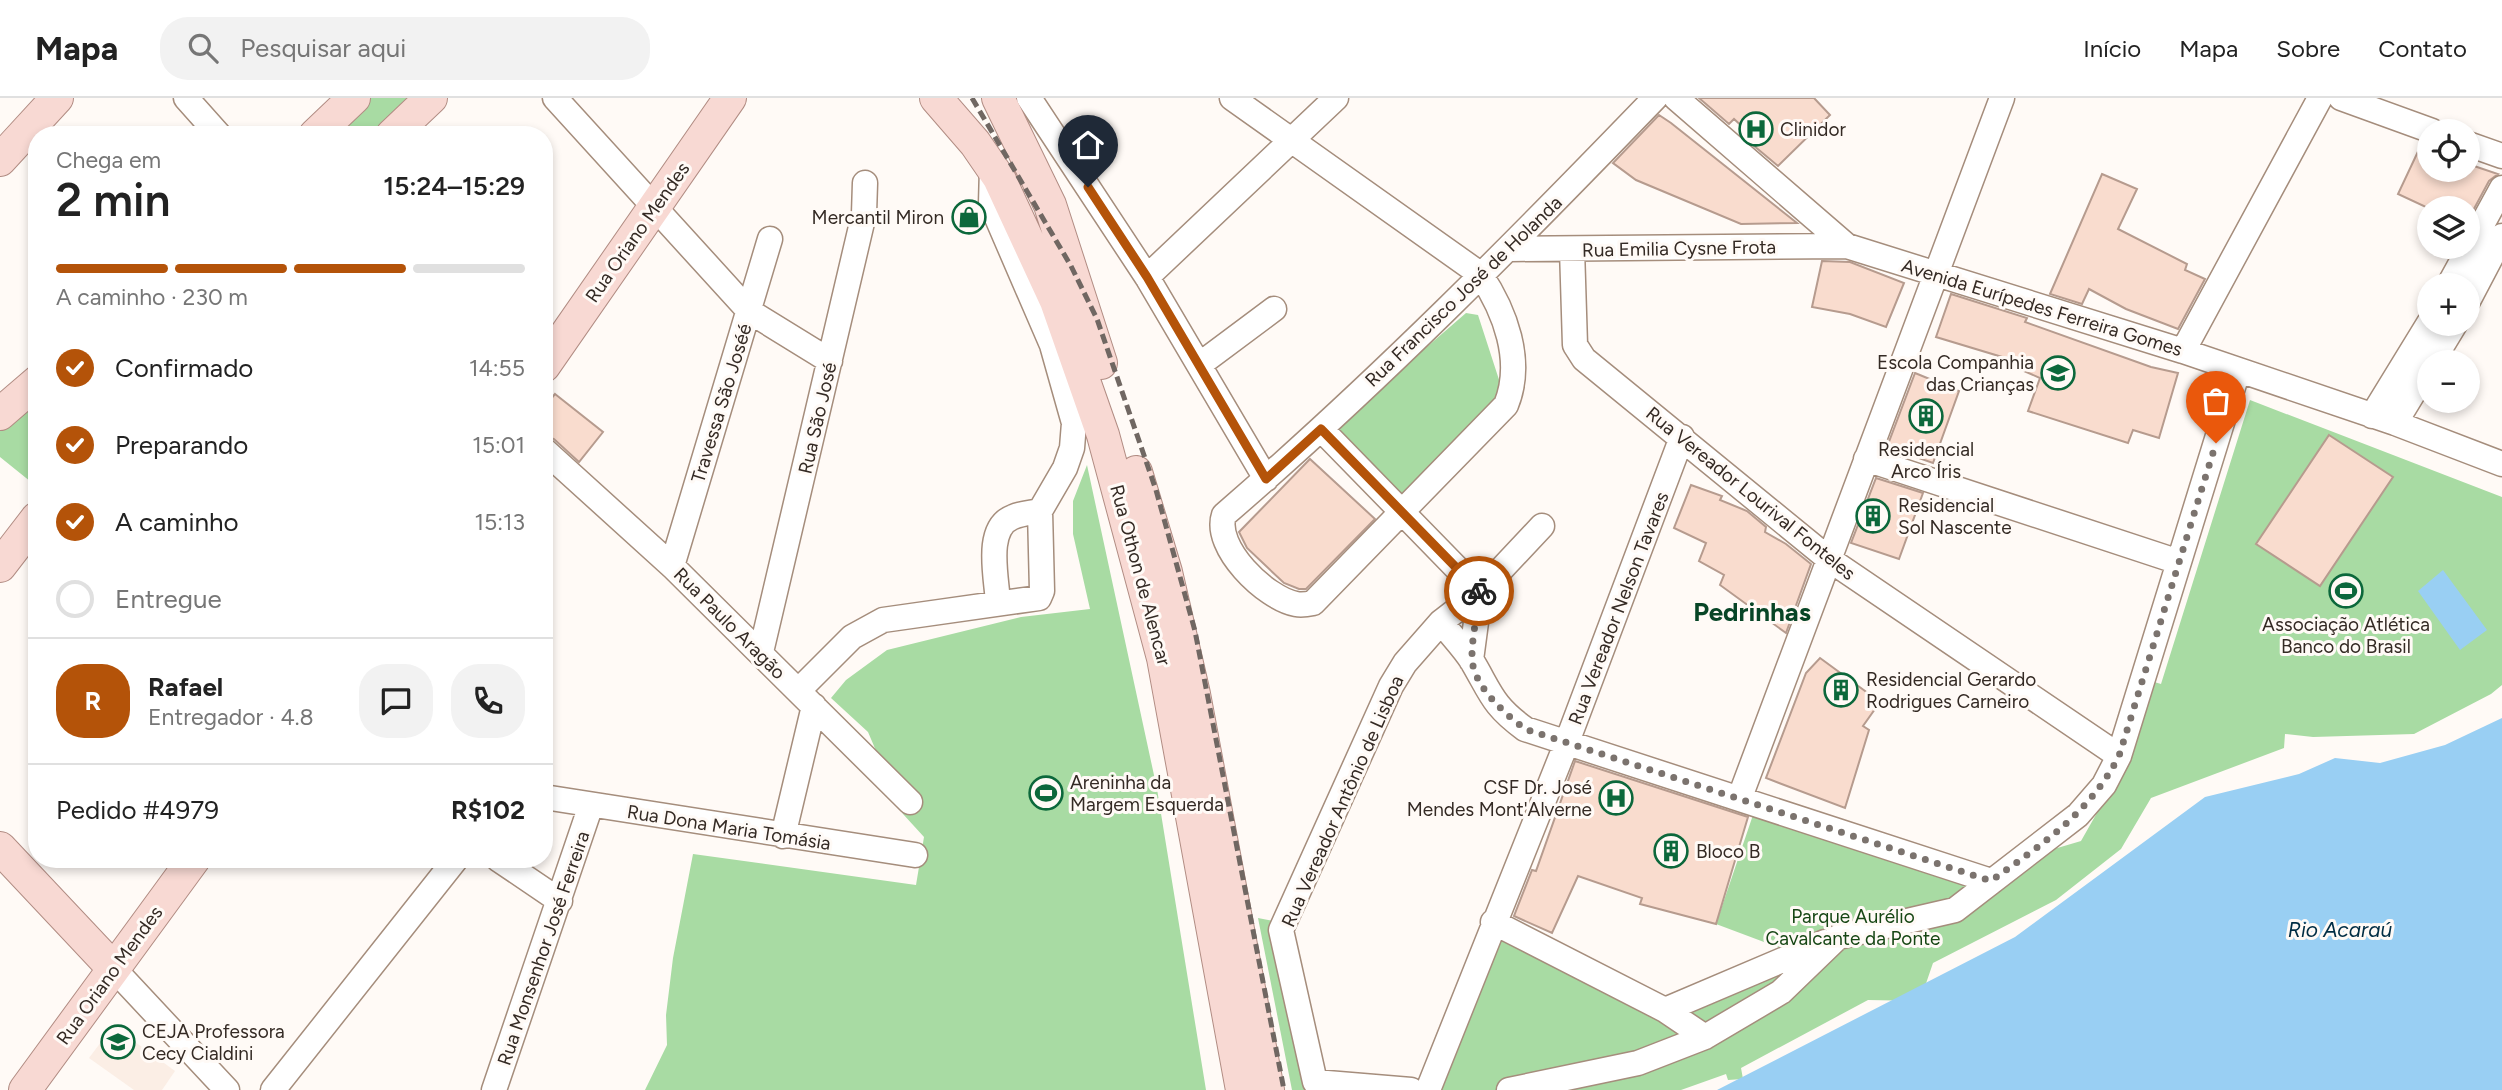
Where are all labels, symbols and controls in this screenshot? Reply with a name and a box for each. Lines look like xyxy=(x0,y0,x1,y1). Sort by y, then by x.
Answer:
search box xyxy=(160,17,650,80)
text: Mapa xyxy=(35,29,118,68)
icon: search xyxy=(184,29,222,67)
text: Pesquisar aqui xyxy=(240,32,406,64)
text: Início xyxy=(2083,34,2141,63)
text: Mapa xyxy=(2179,34,2238,63)
text: Sobre xyxy=(2276,34,2340,63)
text: Contato xyxy=(2378,34,2467,63)
hospital icon: Clinidor xyxy=(1737,110,1775,148)
pin xyxy=(1058,115,1118,187)
place label: Clinidor xyxy=(1780,118,1846,141)
map controls xyxy=(2417,119,2480,413)
button: locate xyxy=(2417,119,2480,182)
icon: home xyxy=(1069,126,1107,164)
text: Chega em xyxy=(56,146,161,174)
street label: Rua Oriano Mendes xyxy=(580,158,694,307)
text: 15:24–15:29 xyxy=(383,170,525,202)
text: 2 min xyxy=(56,172,171,228)
street label: Rua Francisco José de Holanda xyxy=(1360,191,1567,392)
button: layers xyxy=(2417,196,2480,259)
shop icon: Mercantil Miron xyxy=(950,198,988,236)
place label: Mercantil Miron xyxy=(812,206,944,229)
street label: Rua Emilia Cysne Frota xyxy=(1582,235,1776,262)
street label: Avenida Eurípedes Ferreira Gomes xyxy=(1899,254,2185,361)
button: + xyxy=(2417,273,2480,336)
text: A caminho · 230 m xyxy=(56,283,248,311)
street label: Travessa São Joséé xyxy=(686,321,757,485)
icon: check xyxy=(56,349,94,387)
button: − xyxy=(2417,350,2480,413)
place label: Escola Companhia das Crianças xyxy=(1877,351,2034,396)
text: Confirmado xyxy=(115,352,253,384)
text: 14:55 xyxy=(469,354,525,382)
school or university icon: Escola Companhia das Crianças xyxy=(2039,354,2077,392)
street label: Rua São José xyxy=(793,360,842,476)
pin xyxy=(2186,371,2246,443)
icon: bag xyxy=(2197,382,2235,420)
building icon: Residencial Arco Íris xyxy=(1907,397,1945,435)
street label: Rua Vereador Lourival Fonteles xyxy=(1641,402,1860,585)
icon: check xyxy=(56,426,94,464)
text: Preparando xyxy=(115,429,248,461)
text: 15:01 xyxy=(472,431,525,459)
place label: Residencial Arco Íris xyxy=(1878,438,1974,483)
street label: Rua Othon de Alencar xyxy=(1105,482,1176,669)
street label: Rua Vereador Nelson Tavares xyxy=(1563,488,1674,728)
place label: Residencial Sol Nascente xyxy=(1898,494,2012,539)
building icon: Residencial Sol Nascente xyxy=(1854,497,1892,535)
icon: check xyxy=(56,503,94,541)
text: A caminho xyxy=(115,506,239,538)
text: 15:13 xyxy=(474,508,525,536)
courier xyxy=(1444,556,1514,626)
street label: Rua Paulo Aragão xyxy=(669,563,790,684)
icon: bike xyxy=(1460,572,1498,610)
sports icon: Associação Atlética Banco do Brasil xyxy=(2327,572,2365,610)
text: Entregue xyxy=(115,583,222,615)
district label: Pedrinhas xyxy=(1693,596,1811,628)
place label: Associação Atlética Banco do Brasil xyxy=(2262,613,2430,658)
button: chat xyxy=(359,664,433,738)
button: phone xyxy=(451,664,525,738)
place label: Residencial Gerardo Rodrigues Carneiro xyxy=(1866,668,2036,713)
text: Rafael xyxy=(148,671,223,703)
building icon: Residencial Gerardo Rodrigues Carneiro xyxy=(1822,671,1860,709)
street label: Rua Vereador Antônio de Lisboa xyxy=(1276,672,1408,931)
text: R xyxy=(85,685,101,717)
text: Entregador · 4.8 xyxy=(148,703,314,731)
place label: Areninha da Margem Esquerda xyxy=(1070,771,1224,816)
sports icon: Areninha da Margem Esquerda xyxy=(1027,774,1065,812)
place label: CSF Dr. José Mendes Mont'Alverne xyxy=(1407,776,1592,821)
hospital icon: CSF Dr. José Mendes Mont'Alverne xyxy=(1597,779,1635,817)
text: Pedido #4979 xyxy=(56,794,219,826)
text: R$102 xyxy=(451,794,525,826)
street label: Rua Dona Maria Tomásia xyxy=(625,800,832,855)
street label: Rua Monsenhor José Ferreira xyxy=(493,828,594,1068)
building icon: Bloco B xyxy=(1652,832,1690,870)
place label: Bloco B xyxy=(1696,840,1760,863)
street label: Rua Oriano Mendes xyxy=(51,901,168,1049)
park label: Parque Aurélio Cavalcante da Ponte xyxy=(1765,905,1941,950)
water label: Rio Acaraú xyxy=(2288,917,2393,942)
place label: CEJA Professora Cecy Cialdini xyxy=(142,1020,285,1065)
school or university icon: CEJA Professora Cecy Cialdini xyxy=(99,1023,137,1061)

